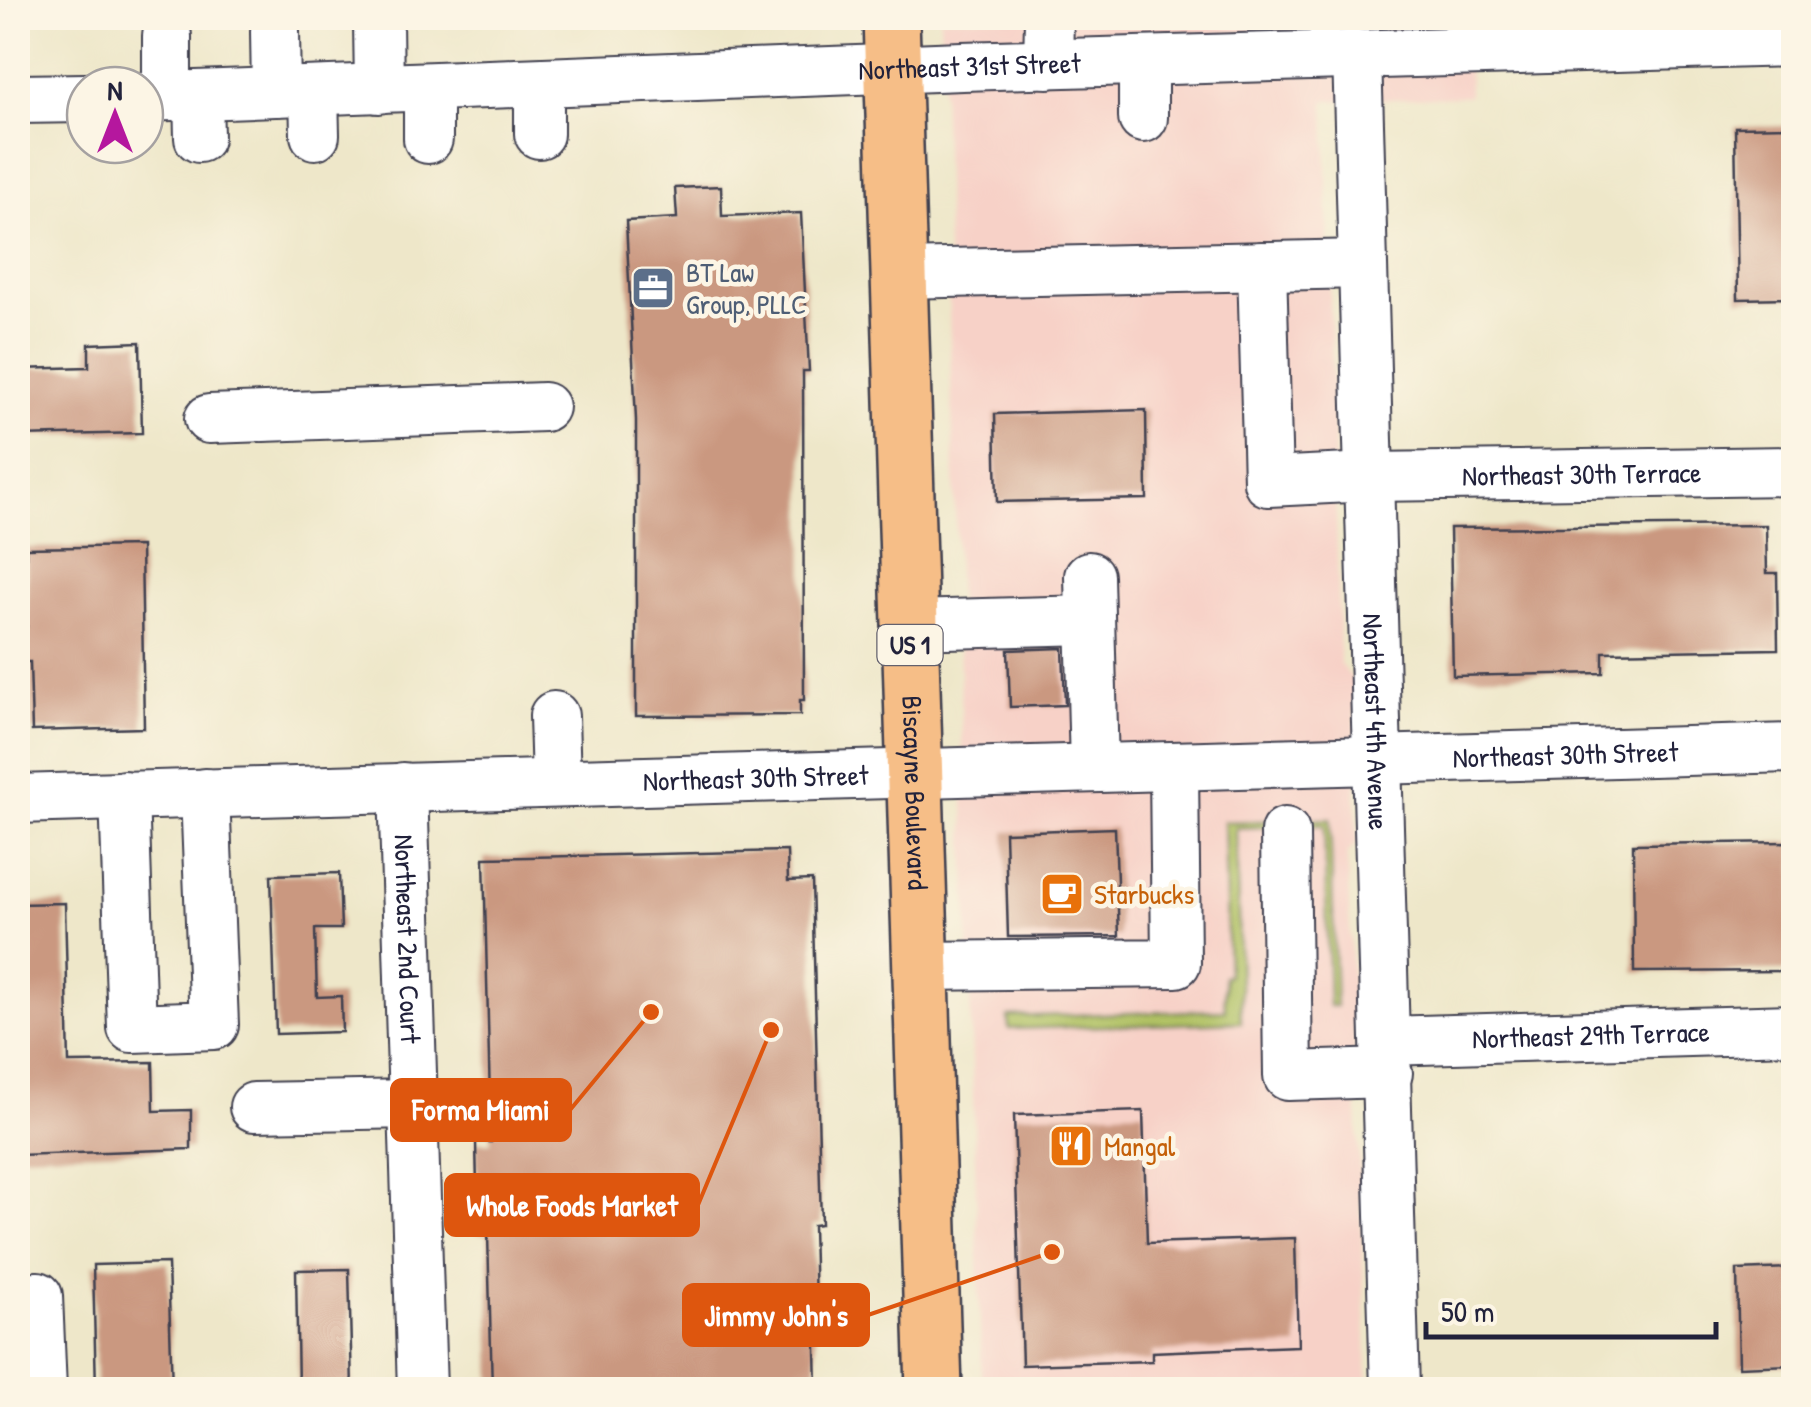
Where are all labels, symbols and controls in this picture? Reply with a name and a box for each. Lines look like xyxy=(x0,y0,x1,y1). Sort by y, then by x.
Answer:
street label: Northeast 31st Street xyxy=(858,44,1081,89)
north arrow xyxy=(65,65,165,165)
text: N xyxy=(108,71,123,109)
place label: BT Law Group, PLLC xyxy=(686,253,806,323)
office icon: BT Law Group, PLLC xyxy=(630,265,676,311)
street label: Northeast 30th Terrace xyxy=(1462,453,1702,495)
street label: Northeast 4th Avenue xyxy=(1354,613,1398,831)
road number: US 1 xyxy=(878,625,942,665)
street label: Biscayne Boulevard xyxy=(893,695,937,890)
street label: Northeast 30th Street xyxy=(1452,732,1679,777)
street label: Northeast 30th Street xyxy=(642,756,869,800)
street label: Northeast 2nd Court xyxy=(386,834,430,1044)
cafe icon: Starbucks xyxy=(1039,871,1085,917)
place label: Starbucks xyxy=(1094,875,1194,913)
street label: Northeast 29th Terrace xyxy=(1472,1012,1710,1057)
callout: Forma Miami xyxy=(392,1080,570,1140)
text: Forma Miami xyxy=(411,1089,550,1129)
restaurant icon: Mangal xyxy=(1048,1123,1094,1169)
place label: Mangal xyxy=(1104,1127,1176,1165)
callout: Whole Foods Market xyxy=(446,1175,698,1235)
text: Whole Foods Market xyxy=(466,1185,679,1225)
scale bar xyxy=(1426,1277,1716,1339)
callout: Jimmy John's xyxy=(684,1285,868,1345)
text: 50 m xyxy=(1441,1291,1494,1331)
text: Jimmy John's xyxy=(704,1295,848,1336)

